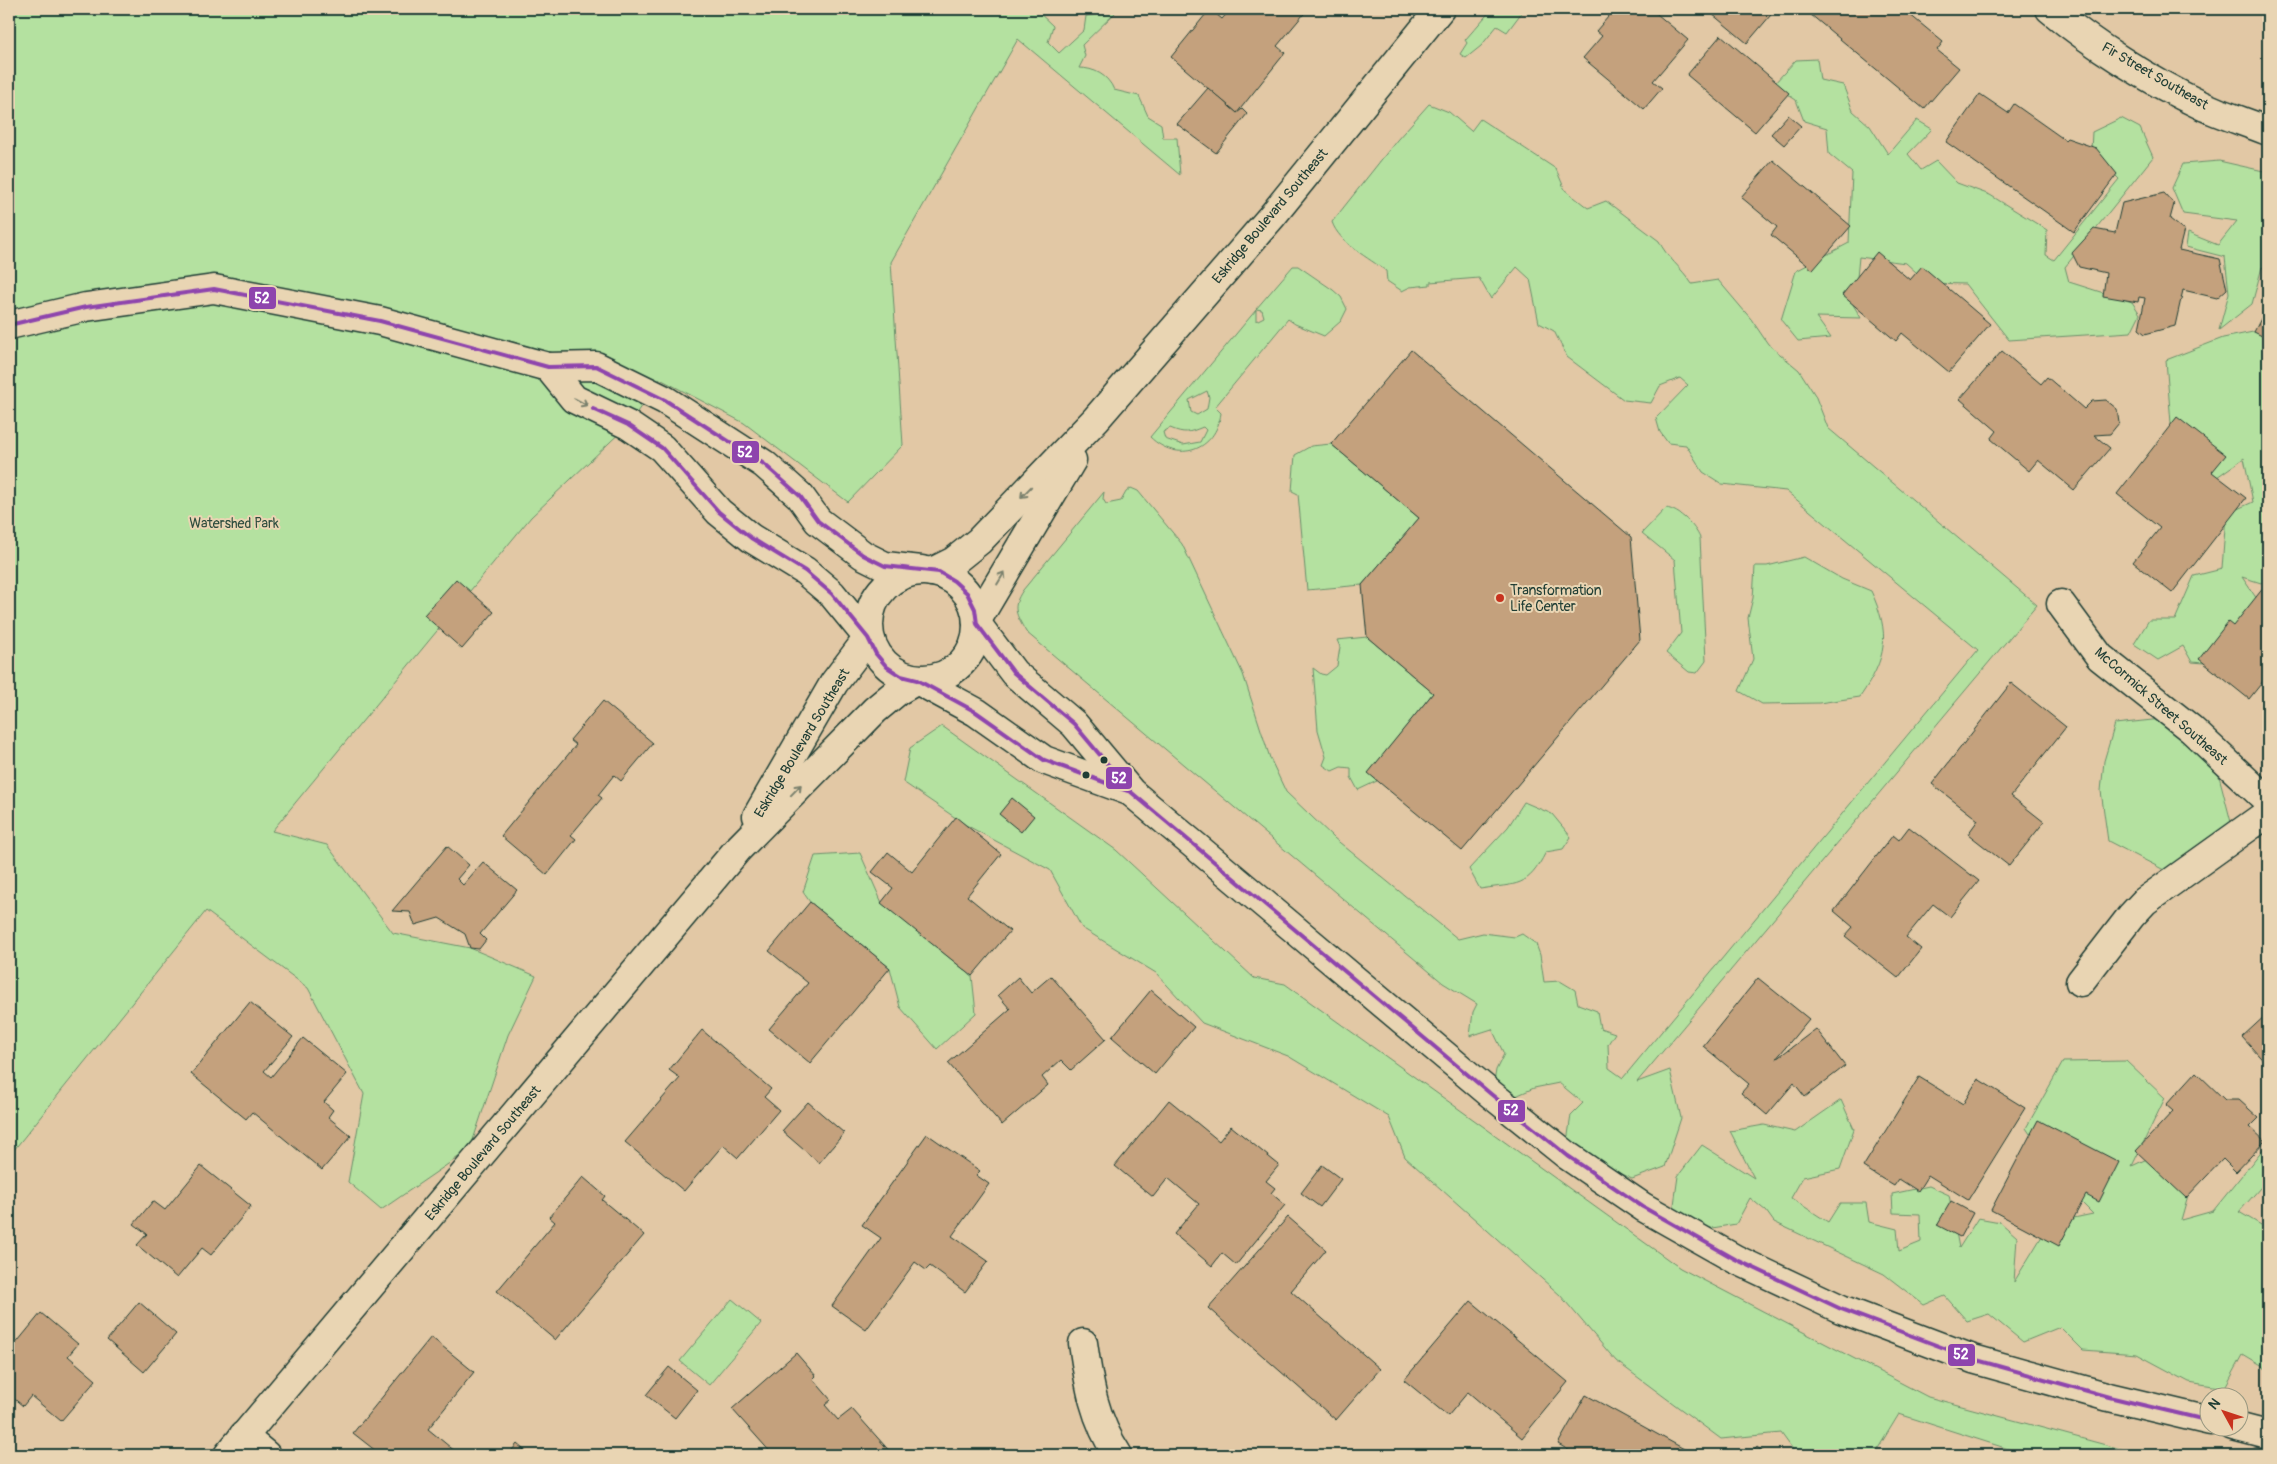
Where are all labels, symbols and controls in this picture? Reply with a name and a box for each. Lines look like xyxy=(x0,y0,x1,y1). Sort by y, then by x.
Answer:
street label: Fir Street Southeast xyxy=(2099,39,2212,114)
street label: Eskridge Boulevard Southeast xyxy=(1209,145,1332,287)
line badge: 52 xyxy=(248,286,277,310)
text: 52 xyxy=(254,290,270,307)
one-way arrow xyxy=(573,397,588,407)
line badge: 52 xyxy=(731,440,760,464)
text: 52 xyxy=(737,444,753,461)
one-way arrow xyxy=(1020,486,1032,499)
park label: Watershed Park xyxy=(189,515,279,532)
one-way arrow xyxy=(997,572,1007,586)
place label: Transformation Life Center xyxy=(1510,582,1602,615)
marker: Transformation Life Center xyxy=(1494,592,1506,604)
street label: McCormick Street Southeast xyxy=(2091,644,2231,769)
street label: Eskridge Boulevard Southeast xyxy=(751,665,854,821)
unlabelled marker xyxy=(1099,755,1109,765)
line badge: 52 xyxy=(1105,766,1133,790)
unlabelled marker xyxy=(1081,770,1091,780)
text: 52 xyxy=(1111,770,1127,787)
one-way arrow xyxy=(790,784,802,796)
street label: Eskridge Boulevard Southeast xyxy=(422,1082,545,1224)
line badge: 52 xyxy=(1497,1099,1526,1123)
text: 52 xyxy=(1503,1102,1519,1119)
line badge: 52 xyxy=(1947,1343,1976,1367)
text: 52 xyxy=(1953,1346,1969,1363)
north arrow xyxy=(2200,1386,2250,1436)
text: N xyxy=(2205,1395,2224,1413)

